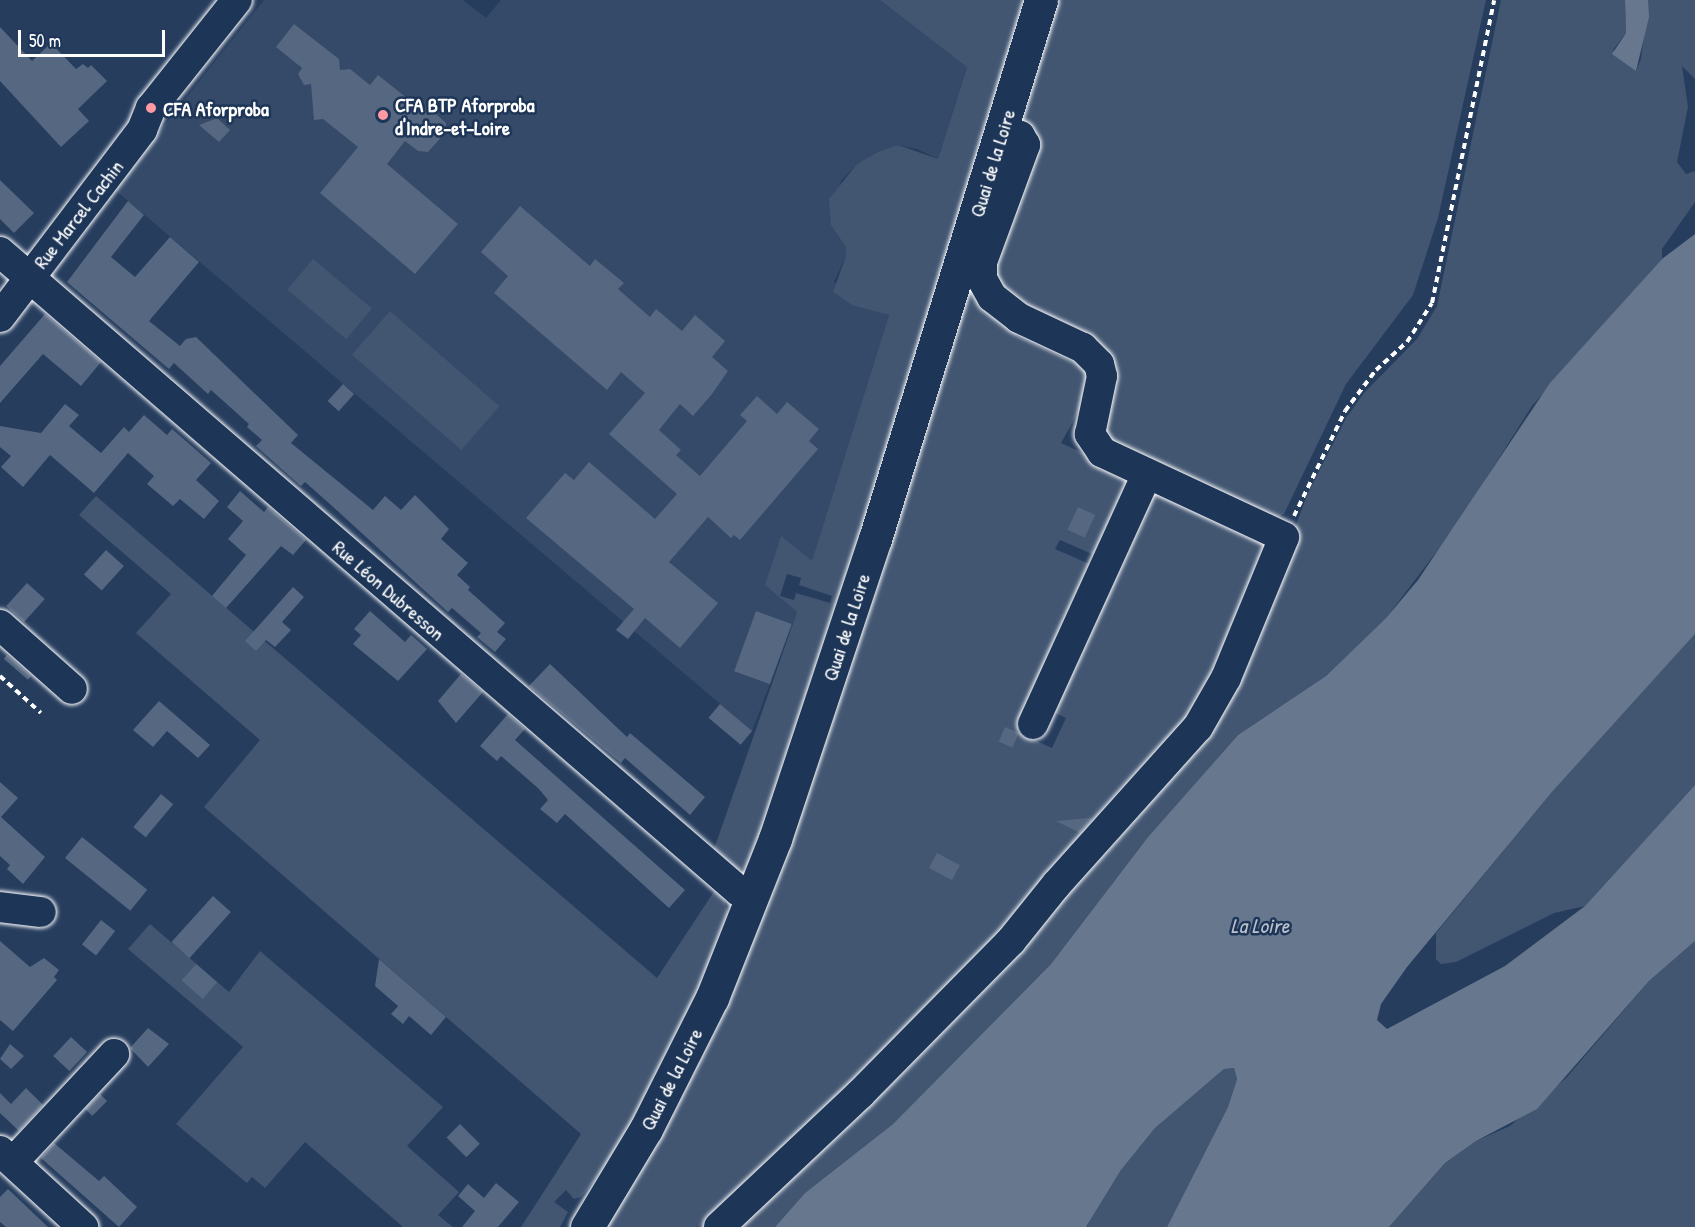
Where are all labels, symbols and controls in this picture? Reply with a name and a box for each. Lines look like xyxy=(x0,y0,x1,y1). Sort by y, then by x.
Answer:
scale bar xyxy=(21,18,168,56)
text: 50 m xyxy=(29,28,61,53)
place label: CFA BTP Aforproba d'Indre-et-Loire xyxy=(395,92,535,139)
place label: CFA Aforproba xyxy=(163,96,269,120)
marker: CFA Aforproba xyxy=(144,101,158,115)
street label: Quai de la Loire xyxy=(964,106,1020,220)
marker: CFA BTP Aforproba d'Indre-et-Loire xyxy=(376,108,390,122)
street label: Rue Marcel Cachin xyxy=(28,155,128,273)
street label: Rue Léon Dubresson xyxy=(328,535,450,645)
street label: Quai de la Loire xyxy=(817,570,875,684)
water label: La Loire xyxy=(1231,913,1289,939)
street label: Quai de la Loire xyxy=(635,1024,707,1134)

